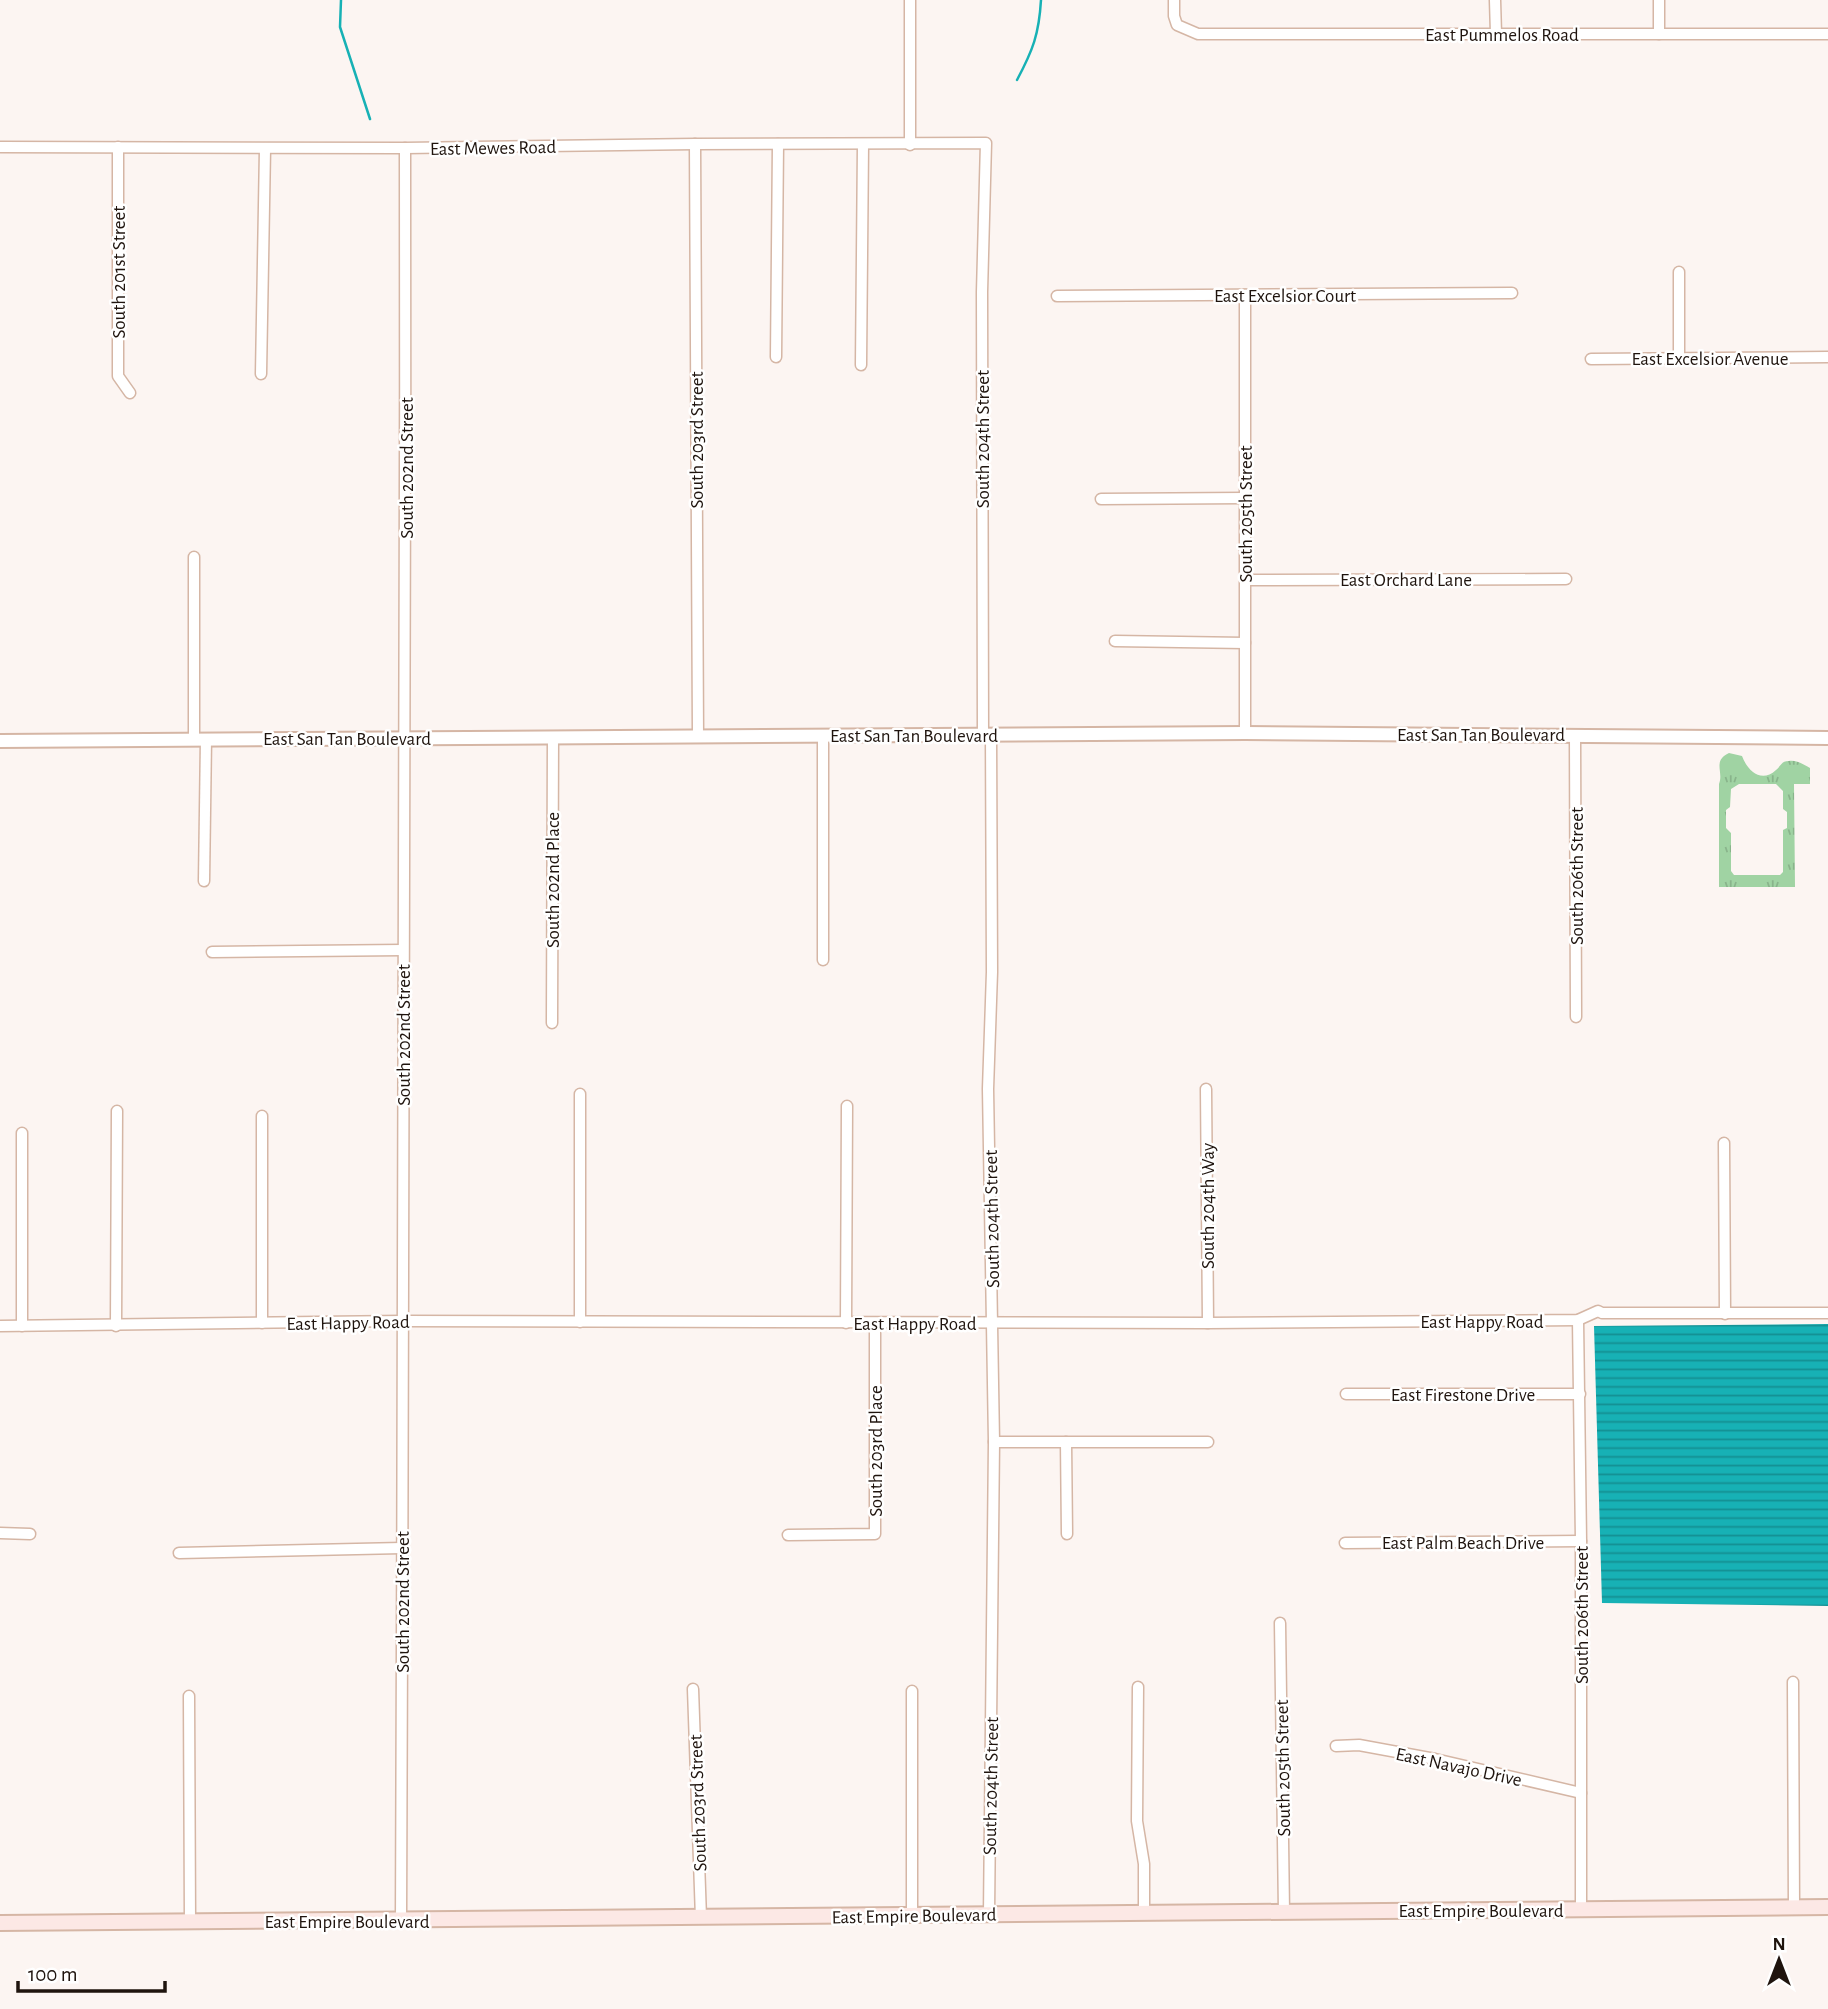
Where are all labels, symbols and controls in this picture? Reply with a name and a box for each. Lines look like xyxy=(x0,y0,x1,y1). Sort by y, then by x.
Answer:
street label: East Pummelos Road xyxy=(1425,26,1579,45)
street label: East Mewes Road xyxy=(430,138,557,159)
street label: South 201st Street xyxy=(110,206,129,338)
street label: East Excelsior Court xyxy=(1214,287,1356,306)
street label: East Excelsior Avenue xyxy=(1631,350,1789,369)
street label: South 204th Street xyxy=(974,370,993,508)
street label: South 203rd Street xyxy=(688,371,707,509)
street label: South 202nd Street xyxy=(398,397,417,539)
street label: South 205th Street xyxy=(1237,445,1256,583)
street label: East Orchard Lane xyxy=(1340,571,1472,590)
street label: East San Tan Boulevard xyxy=(1397,726,1565,745)
street label: East San Tan Boulevard xyxy=(830,727,998,746)
street label: East San Tan Boulevard xyxy=(263,730,431,749)
street label: South 206th Street xyxy=(1568,807,1587,945)
street label: South 202nd Place xyxy=(544,812,563,948)
street label: South 202nd Street xyxy=(395,964,414,1106)
street label: South 204th Way xyxy=(1199,1143,1218,1269)
street label: South 204th Street xyxy=(982,1150,1003,1288)
street label: East Happy Road xyxy=(286,1313,410,1334)
street label: East Happy Road xyxy=(1420,1313,1544,1332)
street label: East Happy Road xyxy=(853,1315,977,1334)
street label: South 203rd Place xyxy=(867,1385,886,1517)
street label: East Firestone Drive xyxy=(1391,1386,1535,1405)
street label: South 202nd Street xyxy=(394,1531,413,1673)
street label: East Palm Beach Drive xyxy=(1382,1534,1544,1553)
street label: South 206th Street xyxy=(1573,1546,1592,1684)
street label: South 205th Street xyxy=(1273,1699,1294,1837)
street label: South 204th Street xyxy=(981,1717,1002,1855)
street label: South 203rd Street xyxy=(687,1734,710,1872)
street label: East Navajo Drive xyxy=(1394,1745,1523,1790)
street label: East Empire Boulevard xyxy=(1399,1902,1564,1921)
street label: East Empire Boulevard xyxy=(831,1906,997,1927)
street label: East Empire Boulevard xyxy=(265,1913,430,1932)
north arrow xyxy=(1744,1925,1814,1995)
text: N xyxy=(1772,1935,1786,1954)
scale bar xyxy=(18,1950,164,1994)
text: 100 m xyxy=(28,1964,78,1985)

